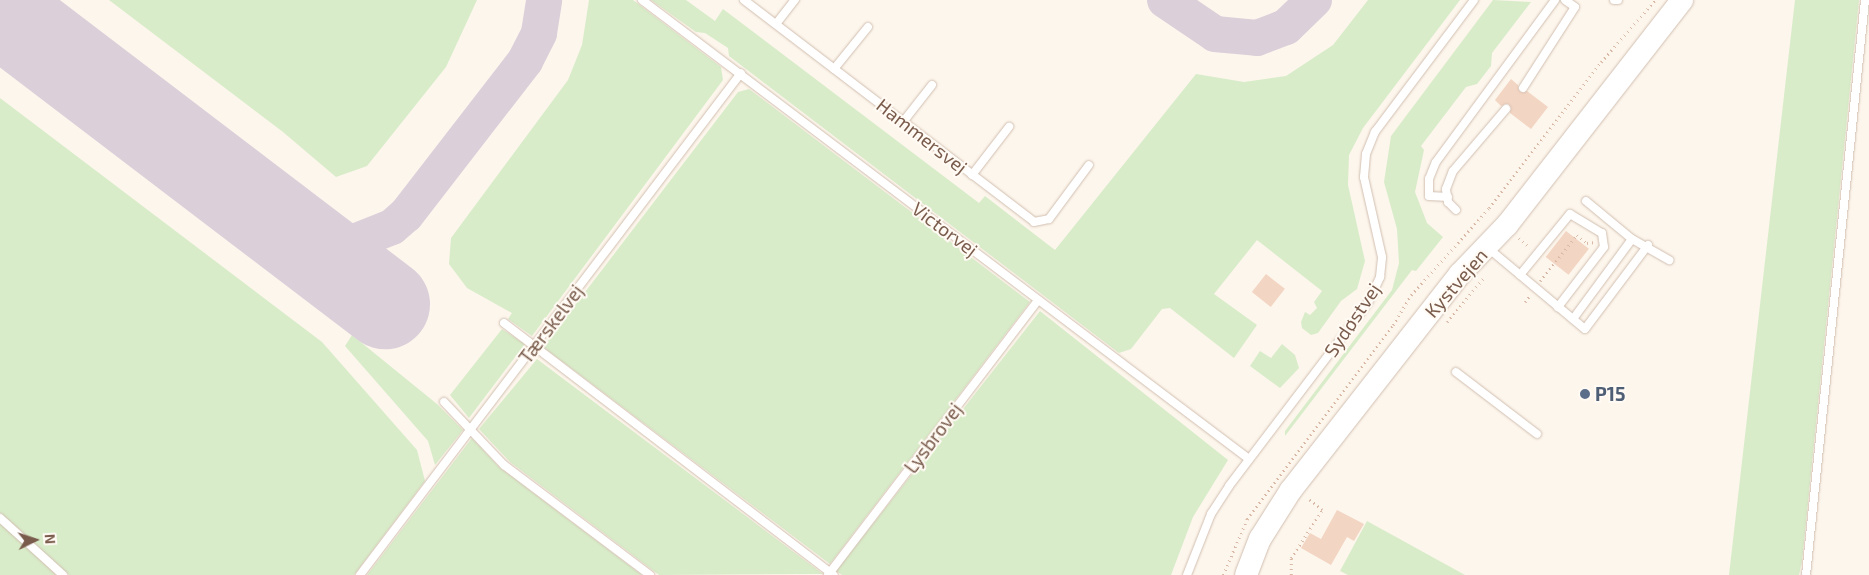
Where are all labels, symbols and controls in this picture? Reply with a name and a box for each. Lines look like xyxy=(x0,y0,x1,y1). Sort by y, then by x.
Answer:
street label: Hammersvej xyxy=(872,94,972,178)
street label: Victorvej xyxy=(908,197,982,261)
street label: Kystvejen xyxy=(1420,244,1492,322)
street label: Sydøstvej xyxy=(1319,279,1385,361)
street label: Tærskelvej xyxy=(514,280,588,368)
place label: P15 xyxy=(1595,383,1625,405)
marker: P15 xyxy=(1579,388,1591,400)
street label: Lysbrovej xyxy=(899,398,967,478)
north arrow xyxy=(10,515,60,565)
text: N xyxy=(42,533,59,545)

